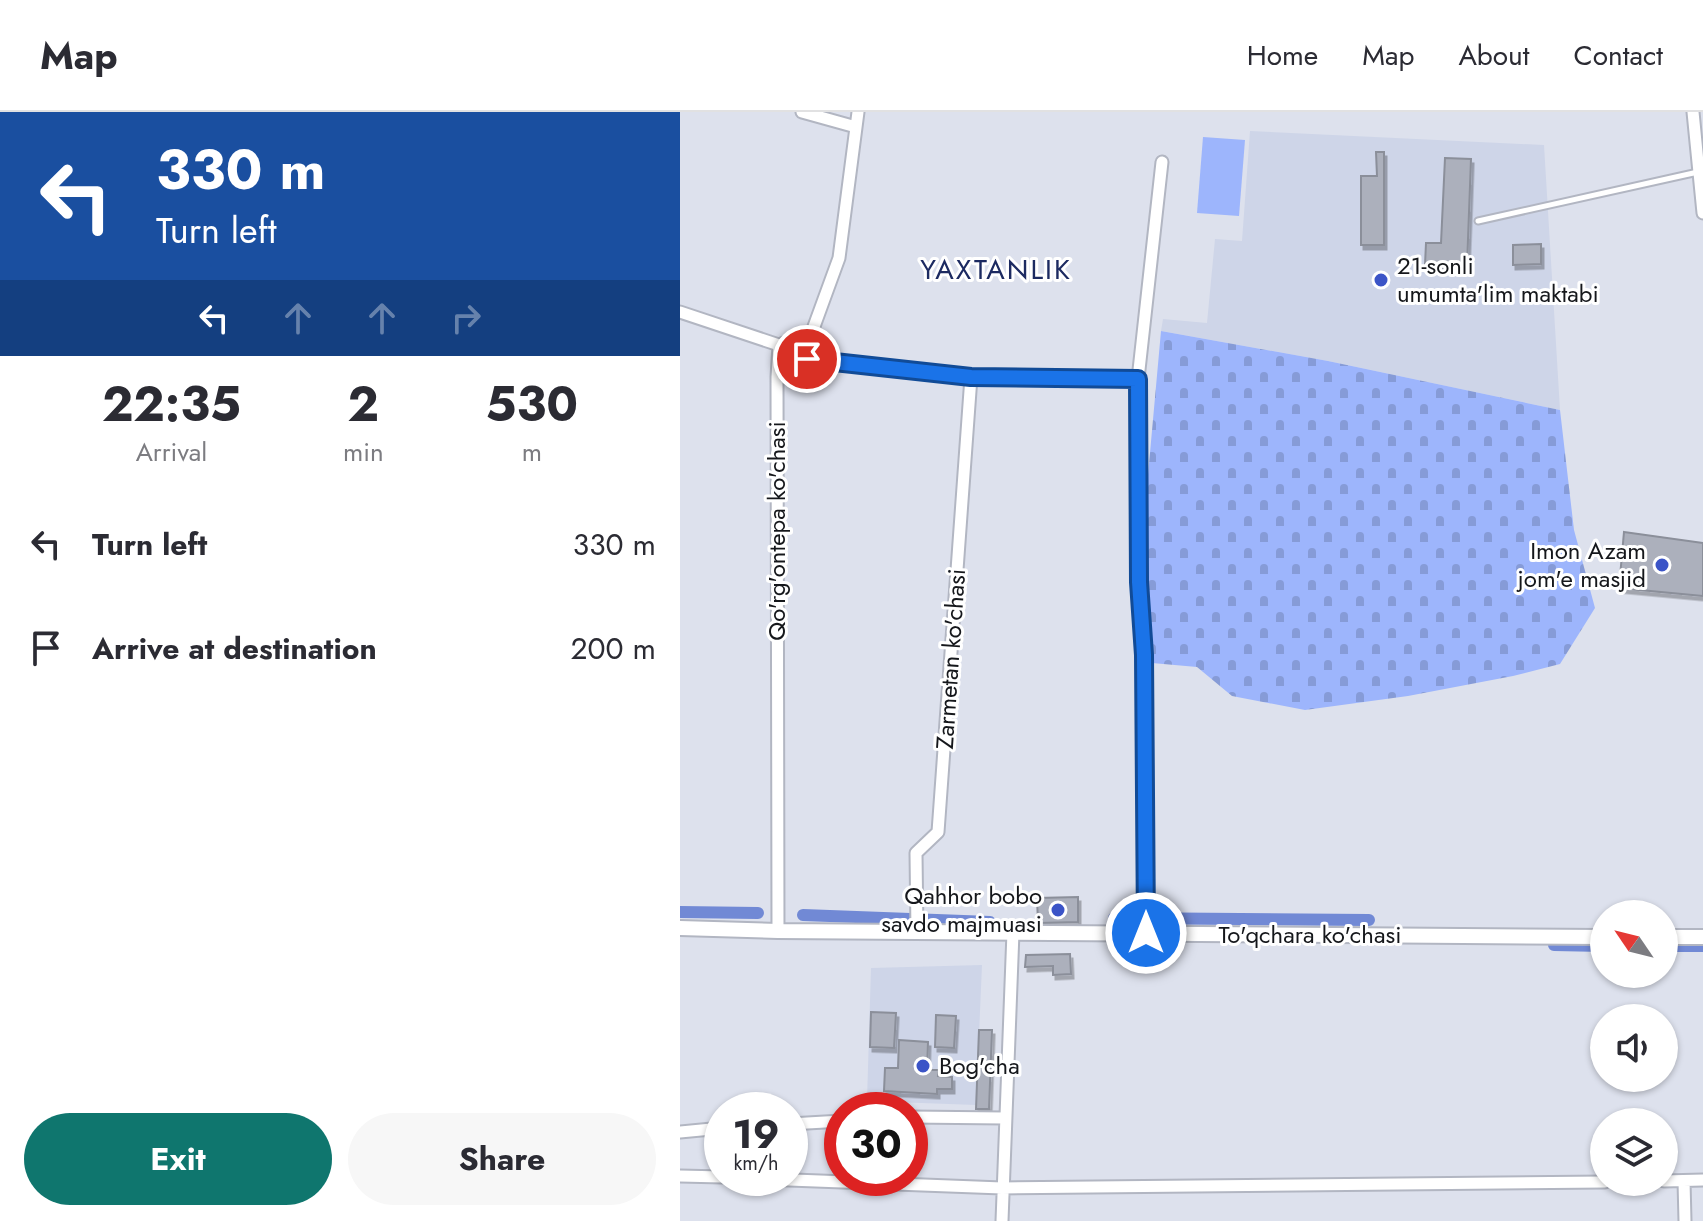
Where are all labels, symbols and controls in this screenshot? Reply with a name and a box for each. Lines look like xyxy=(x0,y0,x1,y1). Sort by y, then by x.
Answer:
text: Map xyxy=(40,28,118,83)
text: Home xyxy=(1247,35,1318,76)
text: Map xyxy=(1362,35,1414,76)
text: About xyxy=(1458,35,1530,76)
text: Contact xyxy=(1574,35,1663,76)
text: 330 m xyxy=(156,129,325,210)
icon: left xyxy=(24,144,128,248)
text: Turn left xyxy=(156,204,277,256)
place label: 21-sonli umumta'lim maktabi xyxy=(1397,248,1599,311)
district label: YAXTANLIK xyxy=(920,249,1072,290)
marker: 21-sonli umumta'lim maktabi xyxy=(1372,271,1390,289)
icon: left xyxy=(192,296,236,340)
icon: ahead xyxy=(276,296,320,340)
icon: ahead xyxy=(360,296,404,340)
icon: right xyxy=(444,296,488,340)
pin xyxy=(773,325,841,393)
icon: arrive xyxy=(785,337,829,381)
text: 22:35 xyxy=(102,370,241,439)
text: 2 xyxy=(348,370,379,439)
text: 530 xyxy=(486,370,578,439)
street label: Qo'rg'ontepa ko'chasi xyxy=(759,421,794,641)
text: Arrival xyxy=(136,433,207,471)
text: min xyxy=(343,433,384,471)
text: m xyxy=(522,433,542,471)
icon: left xyxy=(24,522,68,566)
text: Turn left xyxy=(92,523,207,566)
text: 330 m xyxy=(573,523,656,566)
place label: Imon Azam jom'e masjid xyxy=(1516,533,1646,596)
marker: Imon Azam jom'e masjid xyxy=(1653,556,1671,574)
street label: Zarmetan ko'chasi xyxy=(927,568,974,750)
icon: arrive xyxy=(24,626,68,670)
text: Arrive at destination xyxy=(92,627,377,670)
text: 200 m xyxy=(571,627,656,670)
place label: Qahhor bobo savdo majmuasi xyxy=(881,878,1042,941)
position arrow xyxy=(1104,891,1188,975)
north arrow xyxy=(1590,900,1678,988)
map controls xyxy=(1590,900,1678,1196)
marker: Qahhor bobo savdo majmuasi xyxy=(1049,901,1067,919)
street label: To'qchara ko'chasi xyxy=(1219,917,1401,952)
button: sound xyxy=(1590,1004,1678,1092)
place label: Bog'cha xyxy=(939,1048,1020,1083)
marker: Bog'cha xyxy=(914,1057,932,1075)
speed limit sign: 30 xyxy=(824,1092,928,1196)
text: 19 xyxy=(732,1105,780,1163)
button: layers xyxy=(1590,1108,1678,1196)
button: Exit xyxy=(24,1113,332,1205)
button: Share xyxy=(348,1113,656,1205)
text: km/h xyxy=(733,1149,779,1178)

